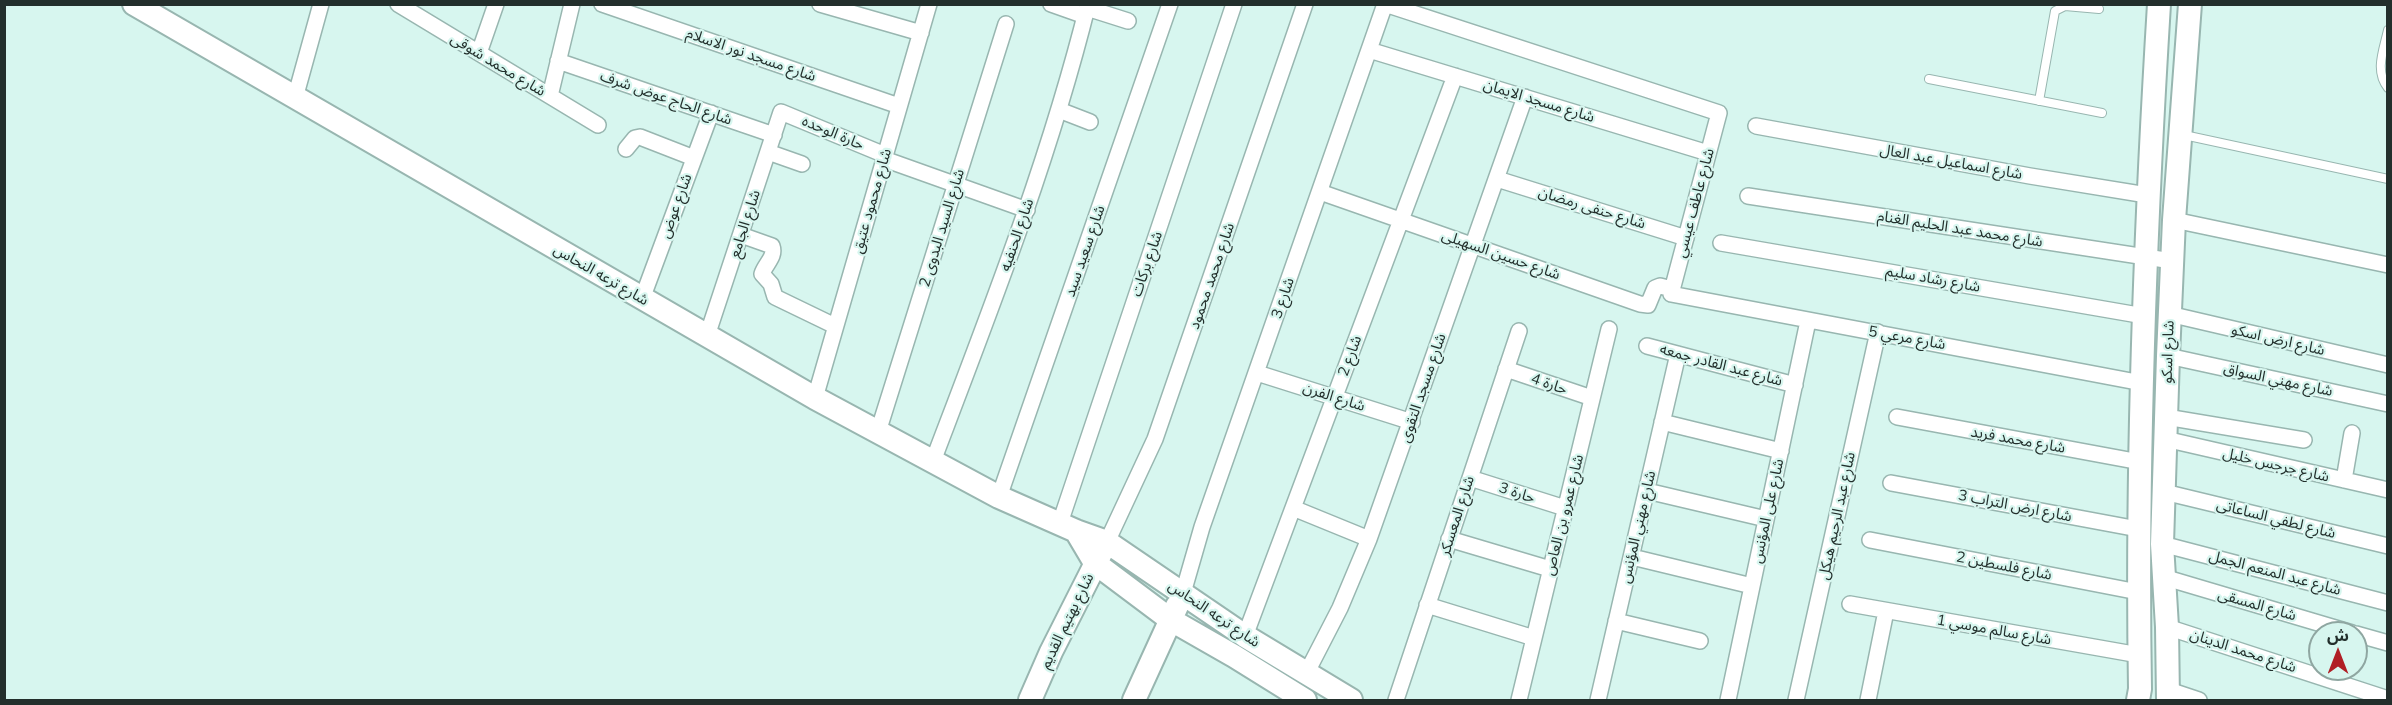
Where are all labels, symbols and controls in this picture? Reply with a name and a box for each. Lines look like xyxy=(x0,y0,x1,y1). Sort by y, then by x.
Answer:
street label: شارع مسجد نور الاسلام xyxy=(684,24,818,86)
street label: شارع محمد شوقى xyxy=(447,30,549,100)
street label: شارع الحاج عوض شرف xyxy=(598,67,734,129)
street label: شارع مسجد الايمان xyxy=(1481,76,1597,126)
street label: حارة الوحده xyxy=(799,112,867,154)
street label: شارع اسماعيل عبد العال xyxy=(1878,141,2024,183)
street label: شارع محمود عتيق xyxy=(848,146,896,256)
street label: شارع عاطف عيسي xyxy=(1672,146,1718,260)
street label: شارع السيد البدوى 2 xyxy=(915,167,969,289)
street label: شارع عوض xyxy=(656,171,696,241)
street label: شارع حنفى رمضان xyxy=(1536,183,1648,233)
street label: شارع الجامع xyxy=(726,188,764,260)
street label: شارع الحنفيه xyxy=(996,196,1038,274)
street label: شارع سعيد سيد xyxy=(1061,203,1109,299)
street label: شارع محمد عبد الحليم الغنام xyxy=(1876,207,2044,251)
street label: شارع محمد محمود xyxy=(1185,220,1239,332)
street label: شارع حسين السهيلى xyxy=(1439,226,1563,284)
street label: شارع بركات xyxy=(1127,229,1167,299)
street label: شارع ترعه النحاس xyxy=(550,241,652,309)
street label: شارع رشاد سليم xyxy=(1884,262,1982,296)
street label: شارع 3 xyxy=(1268,275,1298,321)
street label: شارع اسكو xyxy=(2158,320,2178,384)
street label: شارع ارض اسكو xyxy=(2230,321,2326,359)
street label: شارع مرعي 5 xyxy=(1867,322,1947,354)
street label: شارع مسجد التقوى xyxy=(1396,331,1450,445)
street label: شارع 2 xyxy=(1334,333,1366,379)
street label: شارع عبد القادر جمعه xyxy=(1658,340,1784,390)
street label: شارع مهني السواق xyxy=(2222,360,2334,400)
street label: حارة 4 xyxy=(1529,369,1569,399)
street label: شارع الفرن xyxy=(1301,379,1367,415)
street label: شارع محمد فريد xyxy=(1969,423,2067,457)
street label: شارع جرجس خليل xyxy=(2221,444,2331,486)
street label: شارع عبد الرحيم هيكل xyxy=(1815,451,1859,581)
street label: شارع عمرو بن العاص xyxy=(1540,453,1588,577)
street label: شارع على المؤنس xyxy=(1748,457,1788,565)
street label: شارع مهني المؤنس xyxy=(1616,469,1660,585)
street label: شارع المعسكر xyxy=(1436,474,1478,558)
street label: حارة 3 xyxy=(1497,479,1537,507)
street label: شارع ارض التراب 3 xyxy=(1957,486,2073,526)
street label: شارع لطفي الساعاتى xyxy=(2215,495,2337,543)
street label: شارع عبد المنعم الجمل xyxy=(2207,547,2343,599)
street label: شارع فلسطين 2 xyxy=(1955,548,2053,584)
street label: شارع بهتيم القديم xyxy=(1036,570,1098,672)
street label: شارع ترعه النحاس xyxy=(1165,577,1263,651)
street label: شارع المسقى xyxy=(2216,585,2298,625)
street label: شارع سالم موسي 1 xyxy=(1935,611,2053,649)
north arrow xyxy=(2308,621,2368,681)
street label: شارع محمد الدينان xyxy=(2187,625,2299,677)
text: ش xyxy=(2327,625,2349,645)

